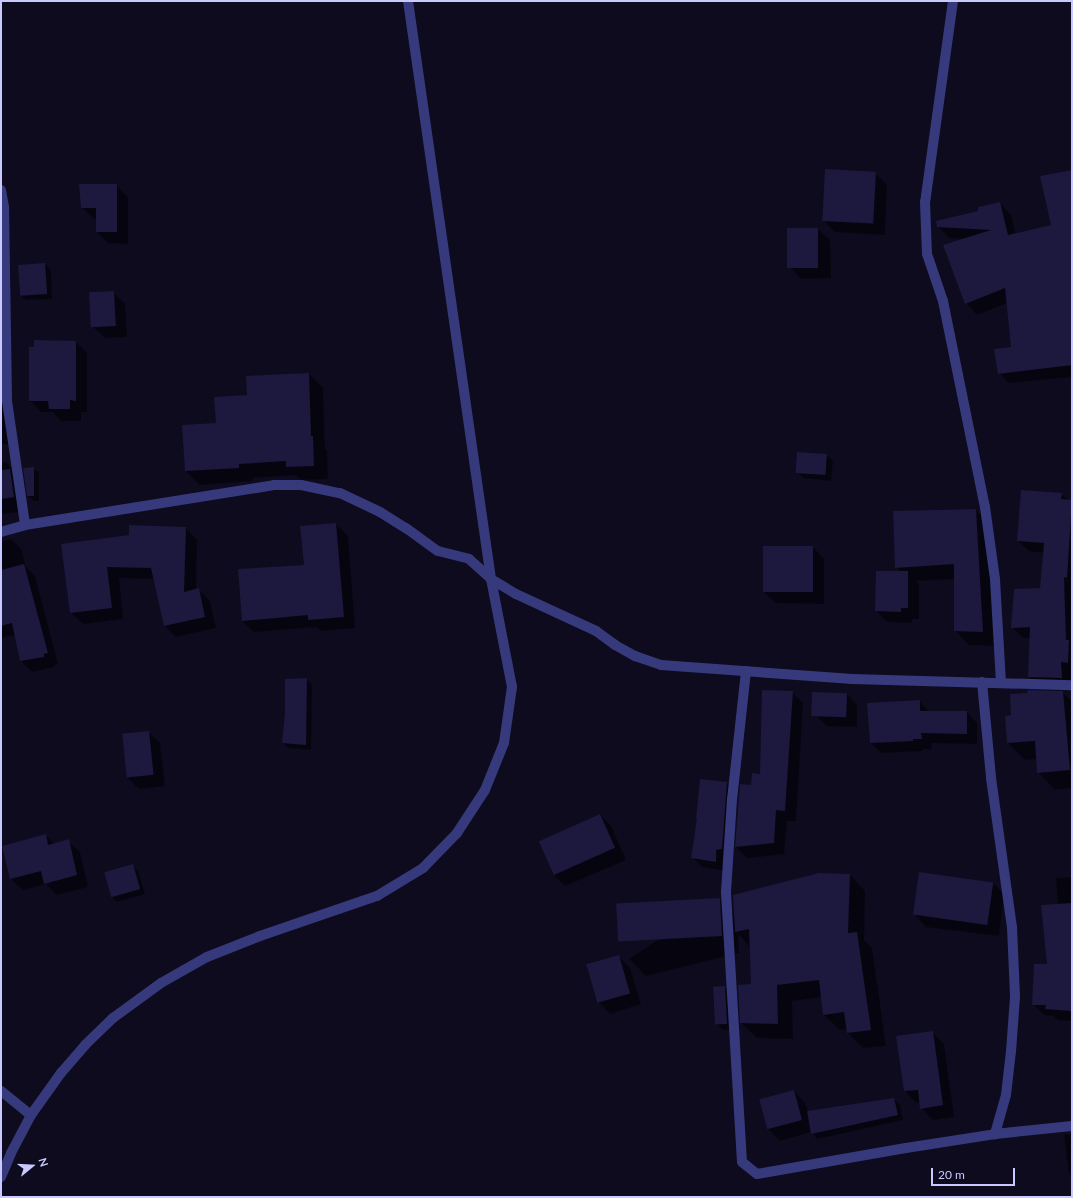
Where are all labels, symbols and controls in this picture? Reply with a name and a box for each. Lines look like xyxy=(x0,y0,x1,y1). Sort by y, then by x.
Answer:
north arrow xyxy=(12,1146,52,1186)
text: N xyxy=(36,1156,51,1168)
scale bar xyxy=(933,1160,1017,1186)
text: 20 m xyxy=(938,1167,965,1182)

